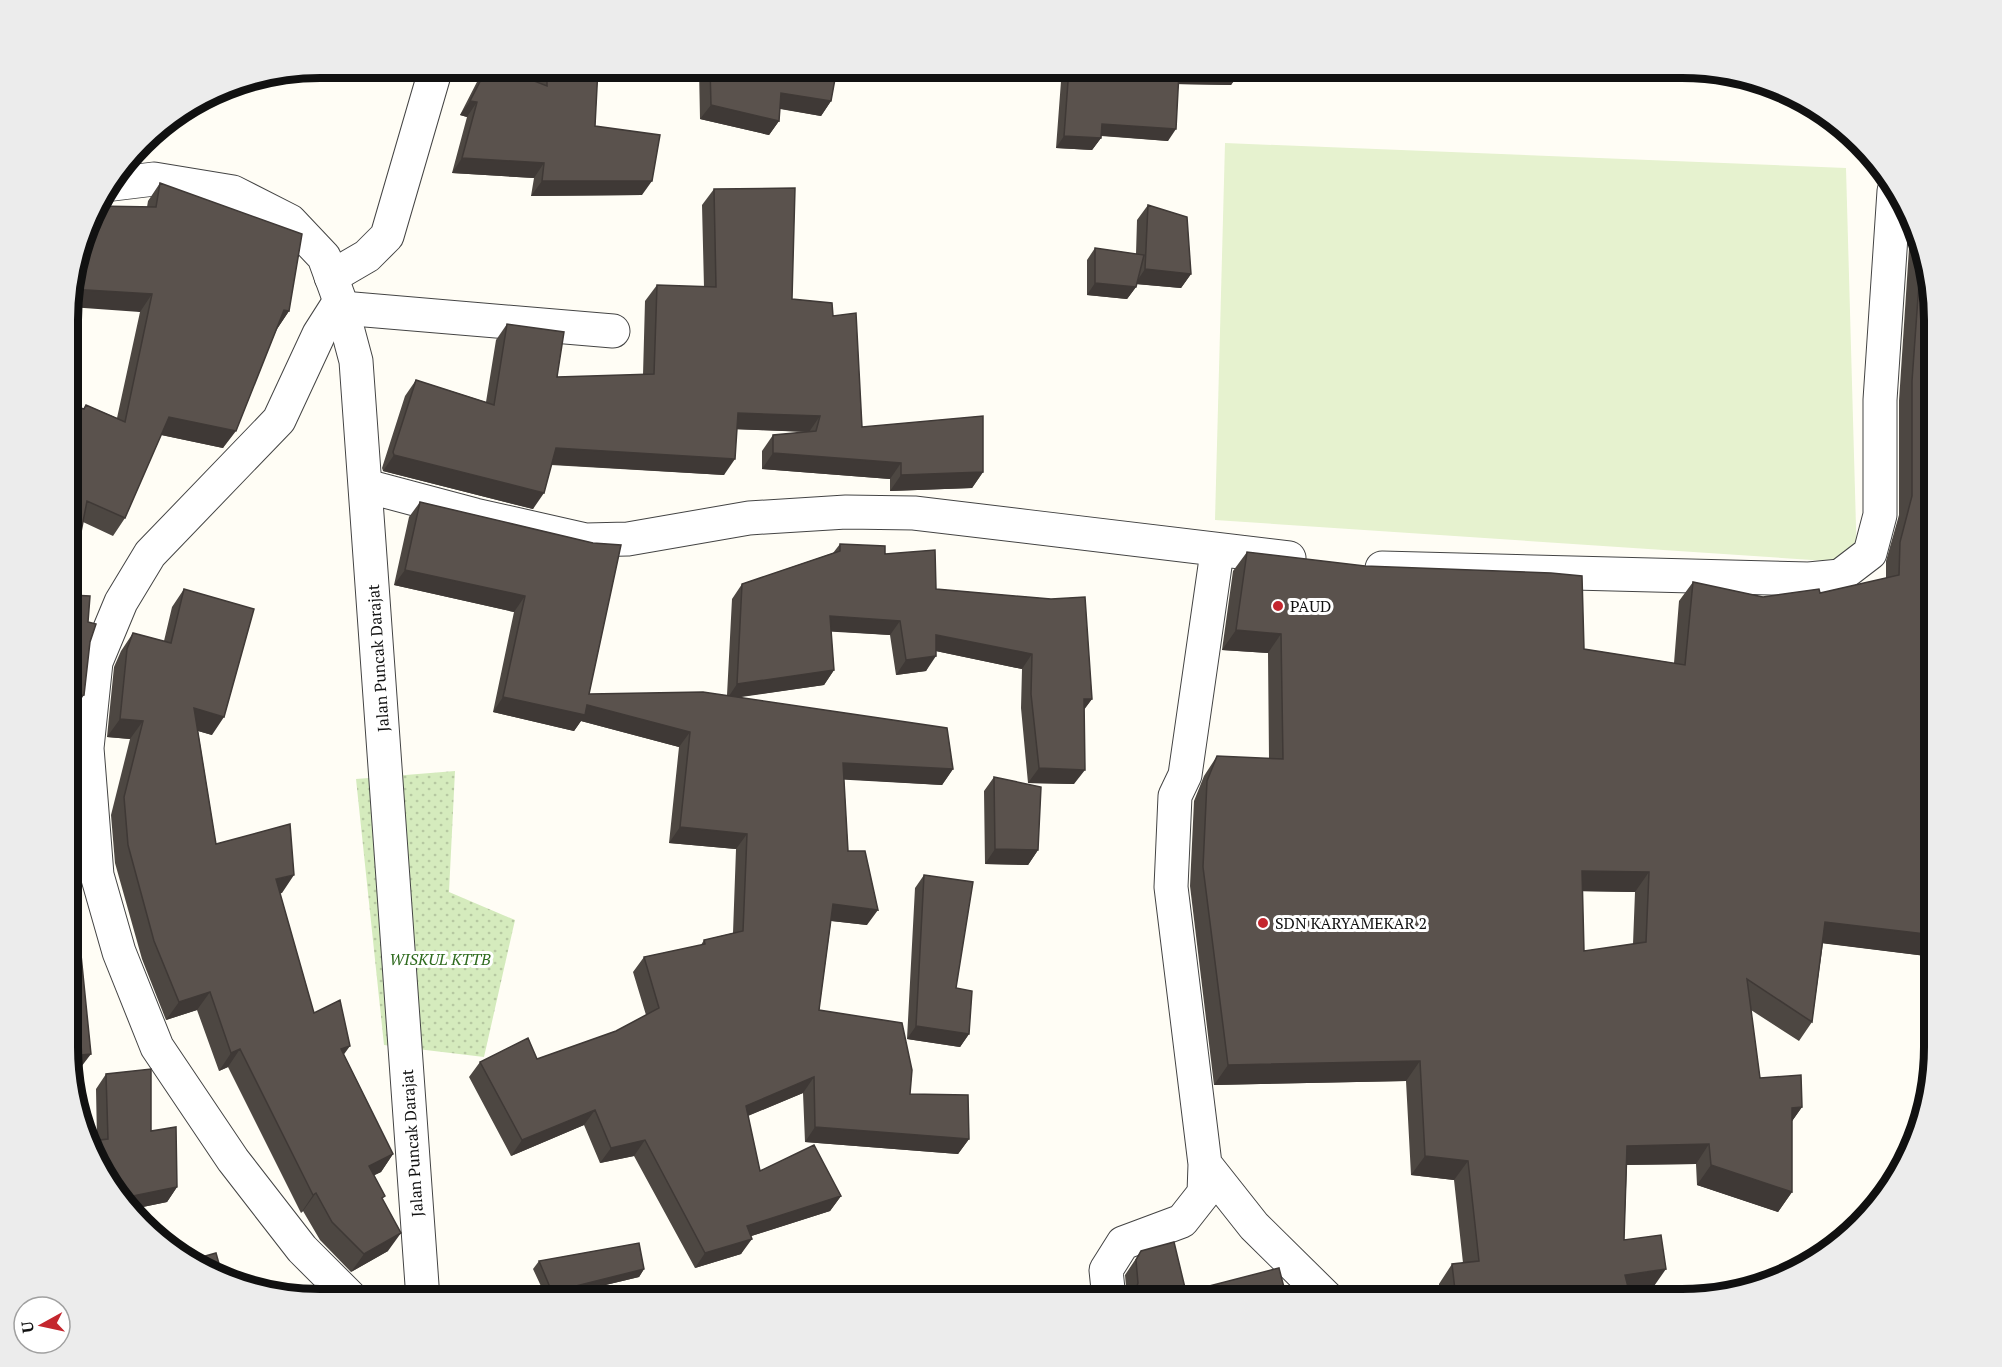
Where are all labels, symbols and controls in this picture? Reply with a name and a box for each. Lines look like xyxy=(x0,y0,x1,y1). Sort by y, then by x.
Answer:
street label: Jalan Puncak Darajat xyxy=(362,583,394,733)
place label: PAUD xyxy=(1290,595,1331,617)
marker: PAUD xyxy=(1271,599,1285,613)
place label: SDN KARYAMEKAR 2 xyxy=(1275,912,1427,934)
marker: SDN KARYAMEKAR 2 xyxy=(1256,916,1270,930)
park label: WISKUL KTTB xyxy=(389,948,491,970)
street label: Jalan Puncak Darajat xyxy=(396,1068,428,1218)
north arrow xyxy=(12,1295,72,1355)
text: U xyxy=(15,1319,39,1334)

